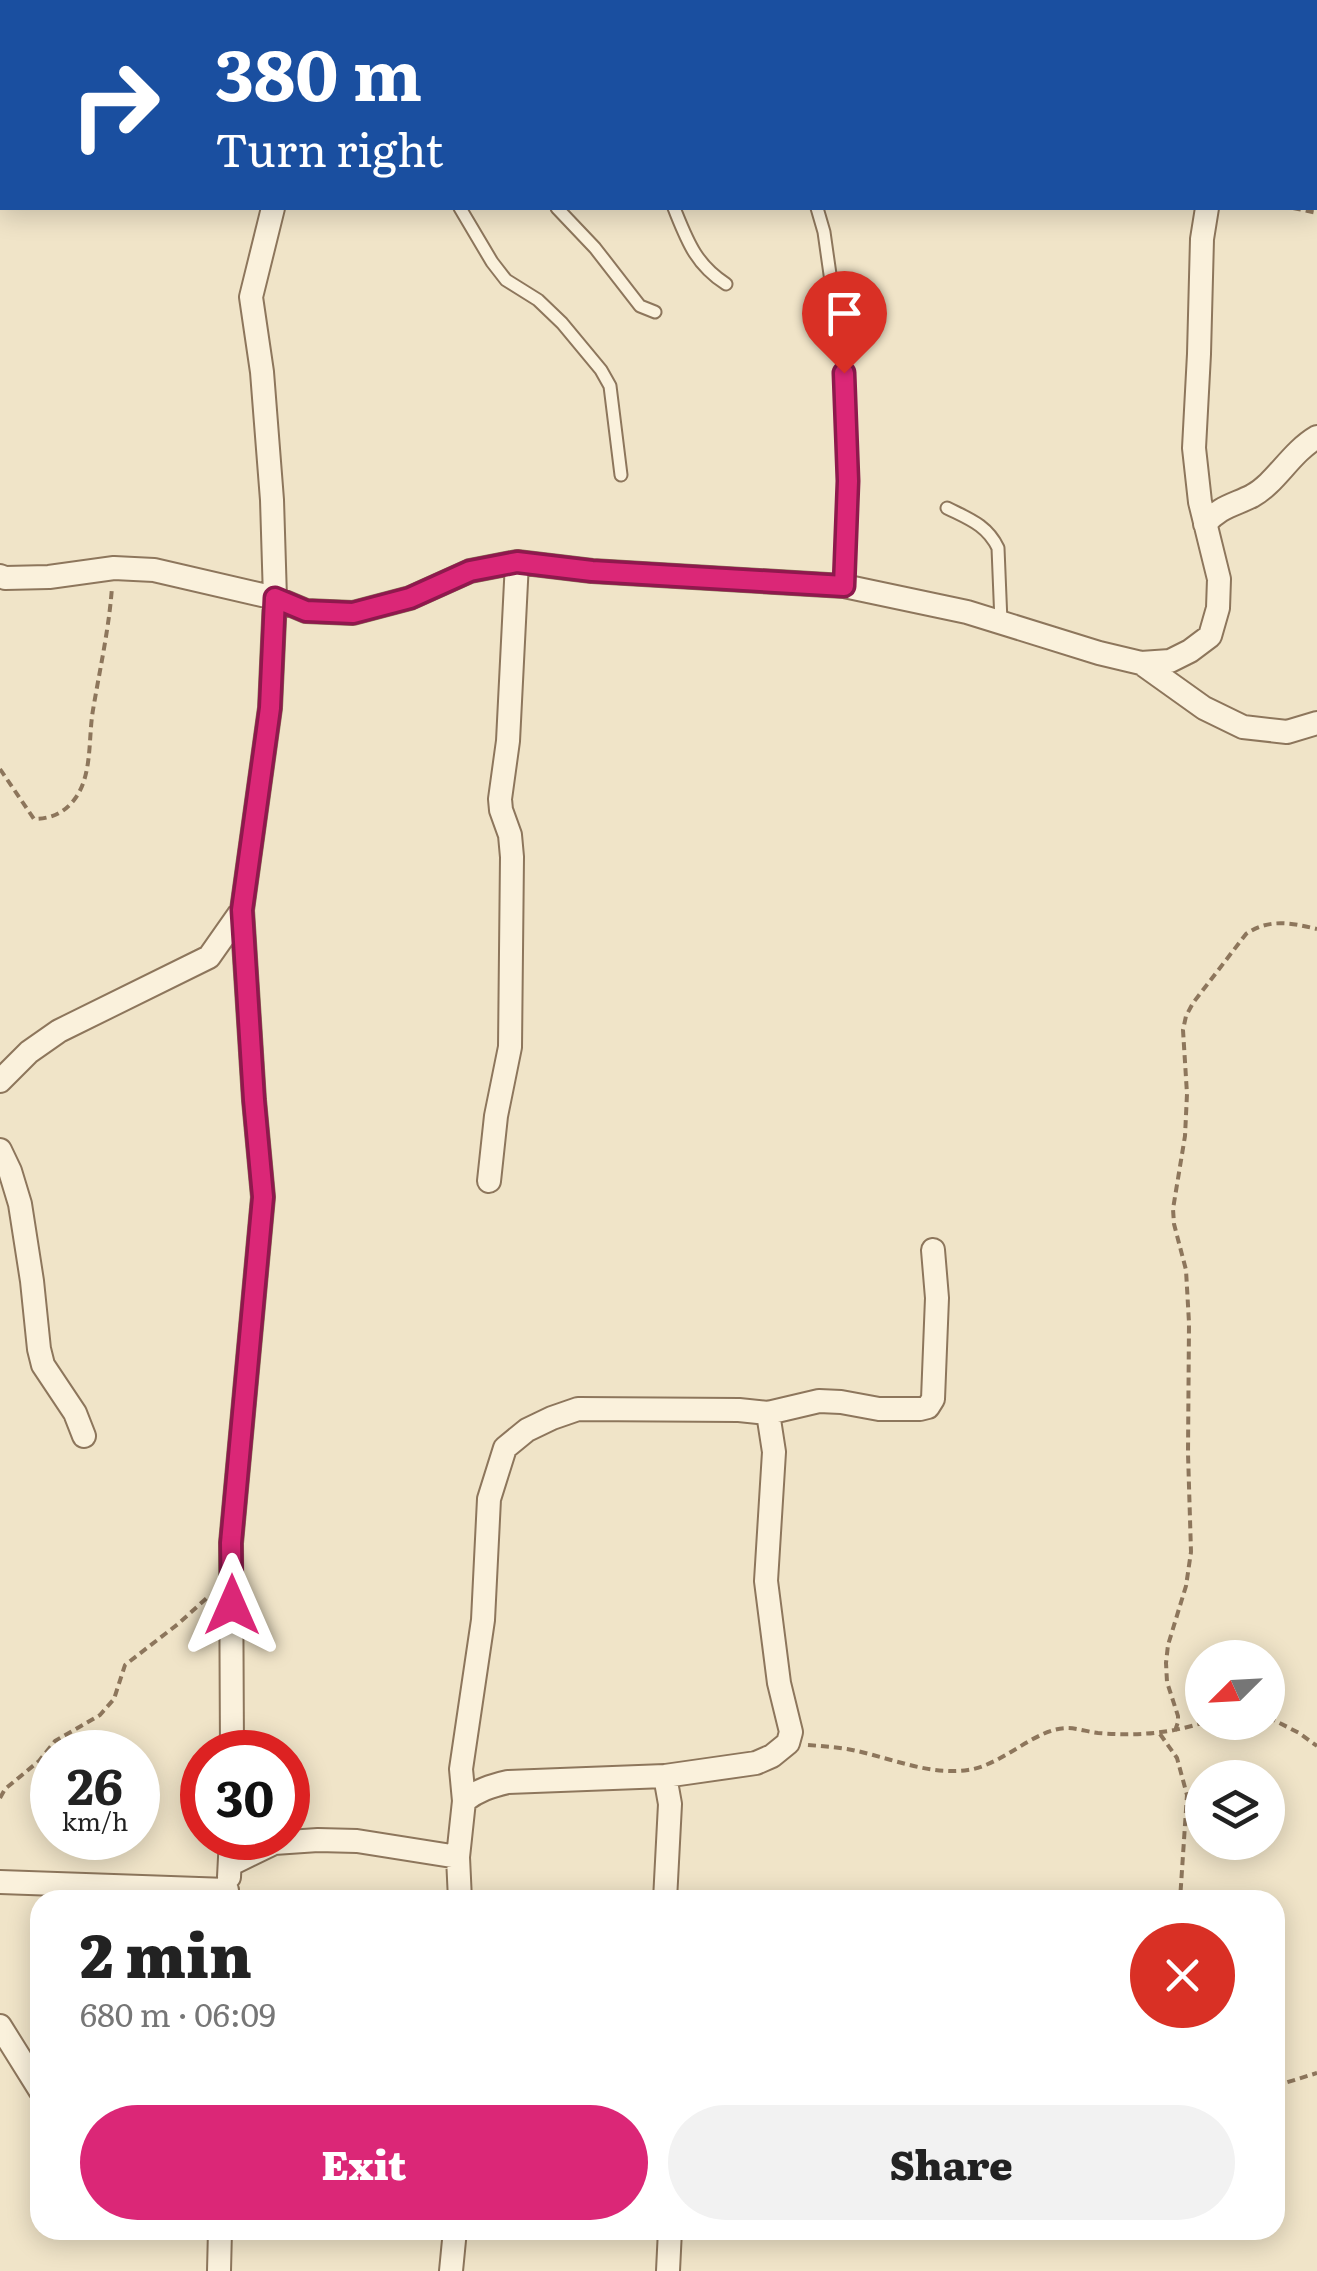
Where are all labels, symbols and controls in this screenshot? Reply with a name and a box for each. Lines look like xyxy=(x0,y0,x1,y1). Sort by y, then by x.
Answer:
text: 380 m xyxy=(215,19,422,123)
icon: right xyxy=(50,40,180,170)
text: Turn right xyxy=(215,114,443,181)
pin xyxy=(802,271,887,374)
icon: arrive xyxy=(817,286,872,341)
position arrow xyxy=(180,1553,284,1657)
north arrow xyxy=(1185,1640,1285,1740)
map controls xyxy=(1185,1640,1285,1860)
speed limit sign: 30 xyxy=(180,1730,310,1860)
text: 26 xyxy=(67,1746,123,1820)
button: layers xyxy=(1185,1760,1285,1860)
text: km/h xyxy=(62,1802,128,1839)
text: 2 min xyxy=(80,1907,252,1996)
button: close xyxy=(1130,1923,1235,2028)
text: 680 m · 06:09 xyxy=(80,1989,276,2037)
button: Exit xyxy=(80,2105,648,2220)
button: Share xyxy=(668,2105,1235,2220)

